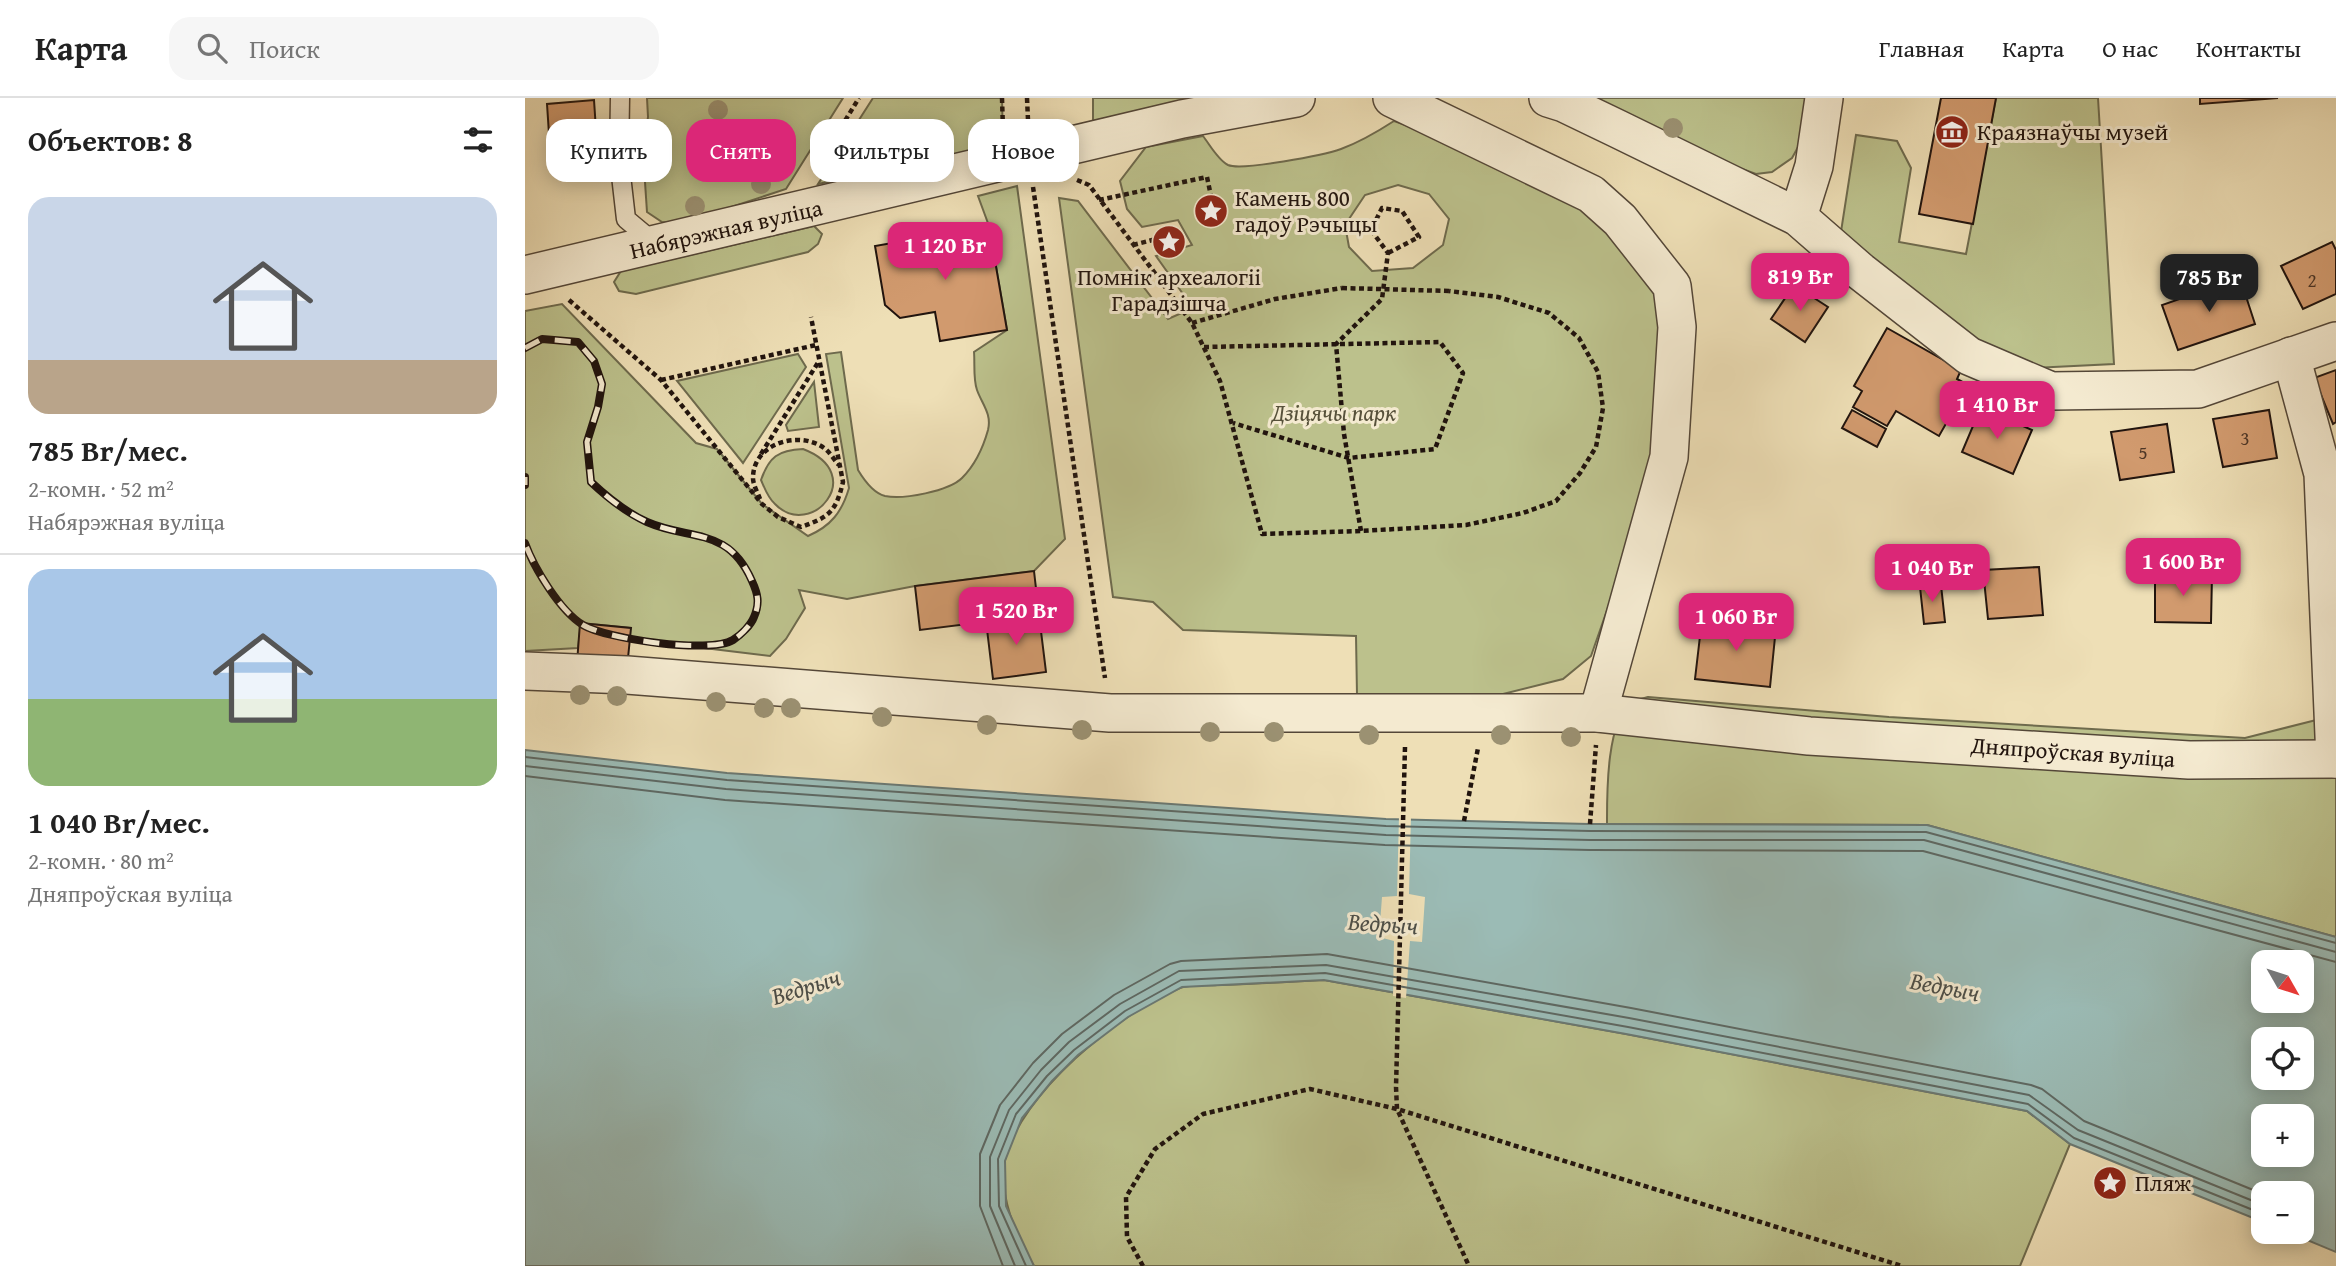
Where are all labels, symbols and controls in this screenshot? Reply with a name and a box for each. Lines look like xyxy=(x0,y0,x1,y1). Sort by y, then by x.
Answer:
search box xyxy=(169,17,659,80)
text: Карта xyxy=(35,24,127,72)
icon: search xyxy=(193,29,231,67)
text: Поиск xyxy=(249,29,320,68)
text: Главная xyxy=(1879,31,1964,66)
text: Карта xyxy=(2002,31,2064,66)
text: О нас xyxy=(2102,31,2158,66)
text: Контакты xyxy=(2196,31,2301,66)
museum icon: Краязнаўчы музей xyxy=(1933,113,1971,151)
place label: Краязнаўчы музей xyxy=(1977,115,2169,148)
text: Объектов: 8 xyxy=(28,118,192,162)
chip: Купить xyxy=(546,119,672,182)
chip: Снять xyxy=(686,119,796,182)
chip: Фильтры xyxy=(810,119,954,182)
chip: Новое xyxy=(968,119,1079,182)
icon: filters xyxy=(459,121,497,159)
place label: Камень 800 гадоў Рэчыцы xyxy=(1235,181,1377,240)
street label: Набярэжная вуліца xyxy=(626,190,826,267)
place icon: Камень 800 гадоў Рэчыцы xyxy=(1192,192,1230,230)
pin: 1 120 Br xyxy=(873,222,1017,282)
place icon: Помнік археалогіі Гарадзішча xyxy=(1150,223,1188,261)
text: 1 120 Br xyxy=(904,228,986,261)
icon: home xyxy=(200,243,326,369)
pin: 819 Br xyxy=(1743,254,1857,313)
pin: 785 Br xyxy=(2152,254,2266,314)
text: 819 Br xyxy=(1767,259,1833,292)
place label: Помнік археалогіі Гарадзішча xyxy=(1077,260,1261,319)
text: 785 Br xyxy=(2176,260,2242,293)
house number: 2 xyxy=(2307,266,2317,294)
pin: 1 410 Br xyxy=(1925,382,2069,441)
text: 1 410 Br xyxy=(1956,387,2038,420)
park label: Дзіцячы парк xyxy=(1270,396,1397,429)
house number: 3 xyxy=(2240,424,2250,452)
text: 785 Br/мес. xyxy=(28,428,188,472)
house number: 5 xyxy=(2138,438,2148,466)
text: 2-комн. · 52 m² xyxy=(28,472,174,505)
text: Набярэжная вуліца xyxy=(28,505,225,538)
pin: 1 600 Br xyxy=(2111,538,2255,598)
text: 1 600 Br xyxy=(2142,544,2224,577)
pin: 1 040 Br xyxy=(1860,545,2004,604)
text: 1 040 Br xyxy=(1891,550,1973,583)
pin: 1 520 Br xyxy=(944,588,1088,647)
text: 1 520 Br xyxy=(975,593,1057,626)
pin: 1 060 Br xyxy=(1664,594,1808,653)
text: 1 060 Br xyxy=(1695,599,1777,632)
icon: home xyxy=(200,615,326,741)
street label: Дняпроўская вуліца xyxy=(1969,728,2176,775)
text: 1 040 Br/мес. xyxy=(28,800,210,844)
text: 2-комн. · 80 m² xyxy=(28,844,174,877)
text: Дняпроўская вуліца xyxy=(28,877,233,910)
water label: Ведрыч xyxy=(1346,904,1420,943)
north arrow xyxy=(2251,950,2313,1013)
map controls xyxy=(2251,950,2314,1244)
water label: Ведрыч xyxy=(766,959,845,1014)
water label: Ведрыч xyxy=(1906,962,1983,1010)
button: locate xyxy=(2251,1027,2314,1090)
button: + xyxy=(2251,1104,2314,1167)
place icon: Пляж xyxy=(2091,1164,2129,1202)
place label: Пляж xyxy=(2135,1166,2191,1199)
button: − xyxy=(2251,1181,2314,1244)

